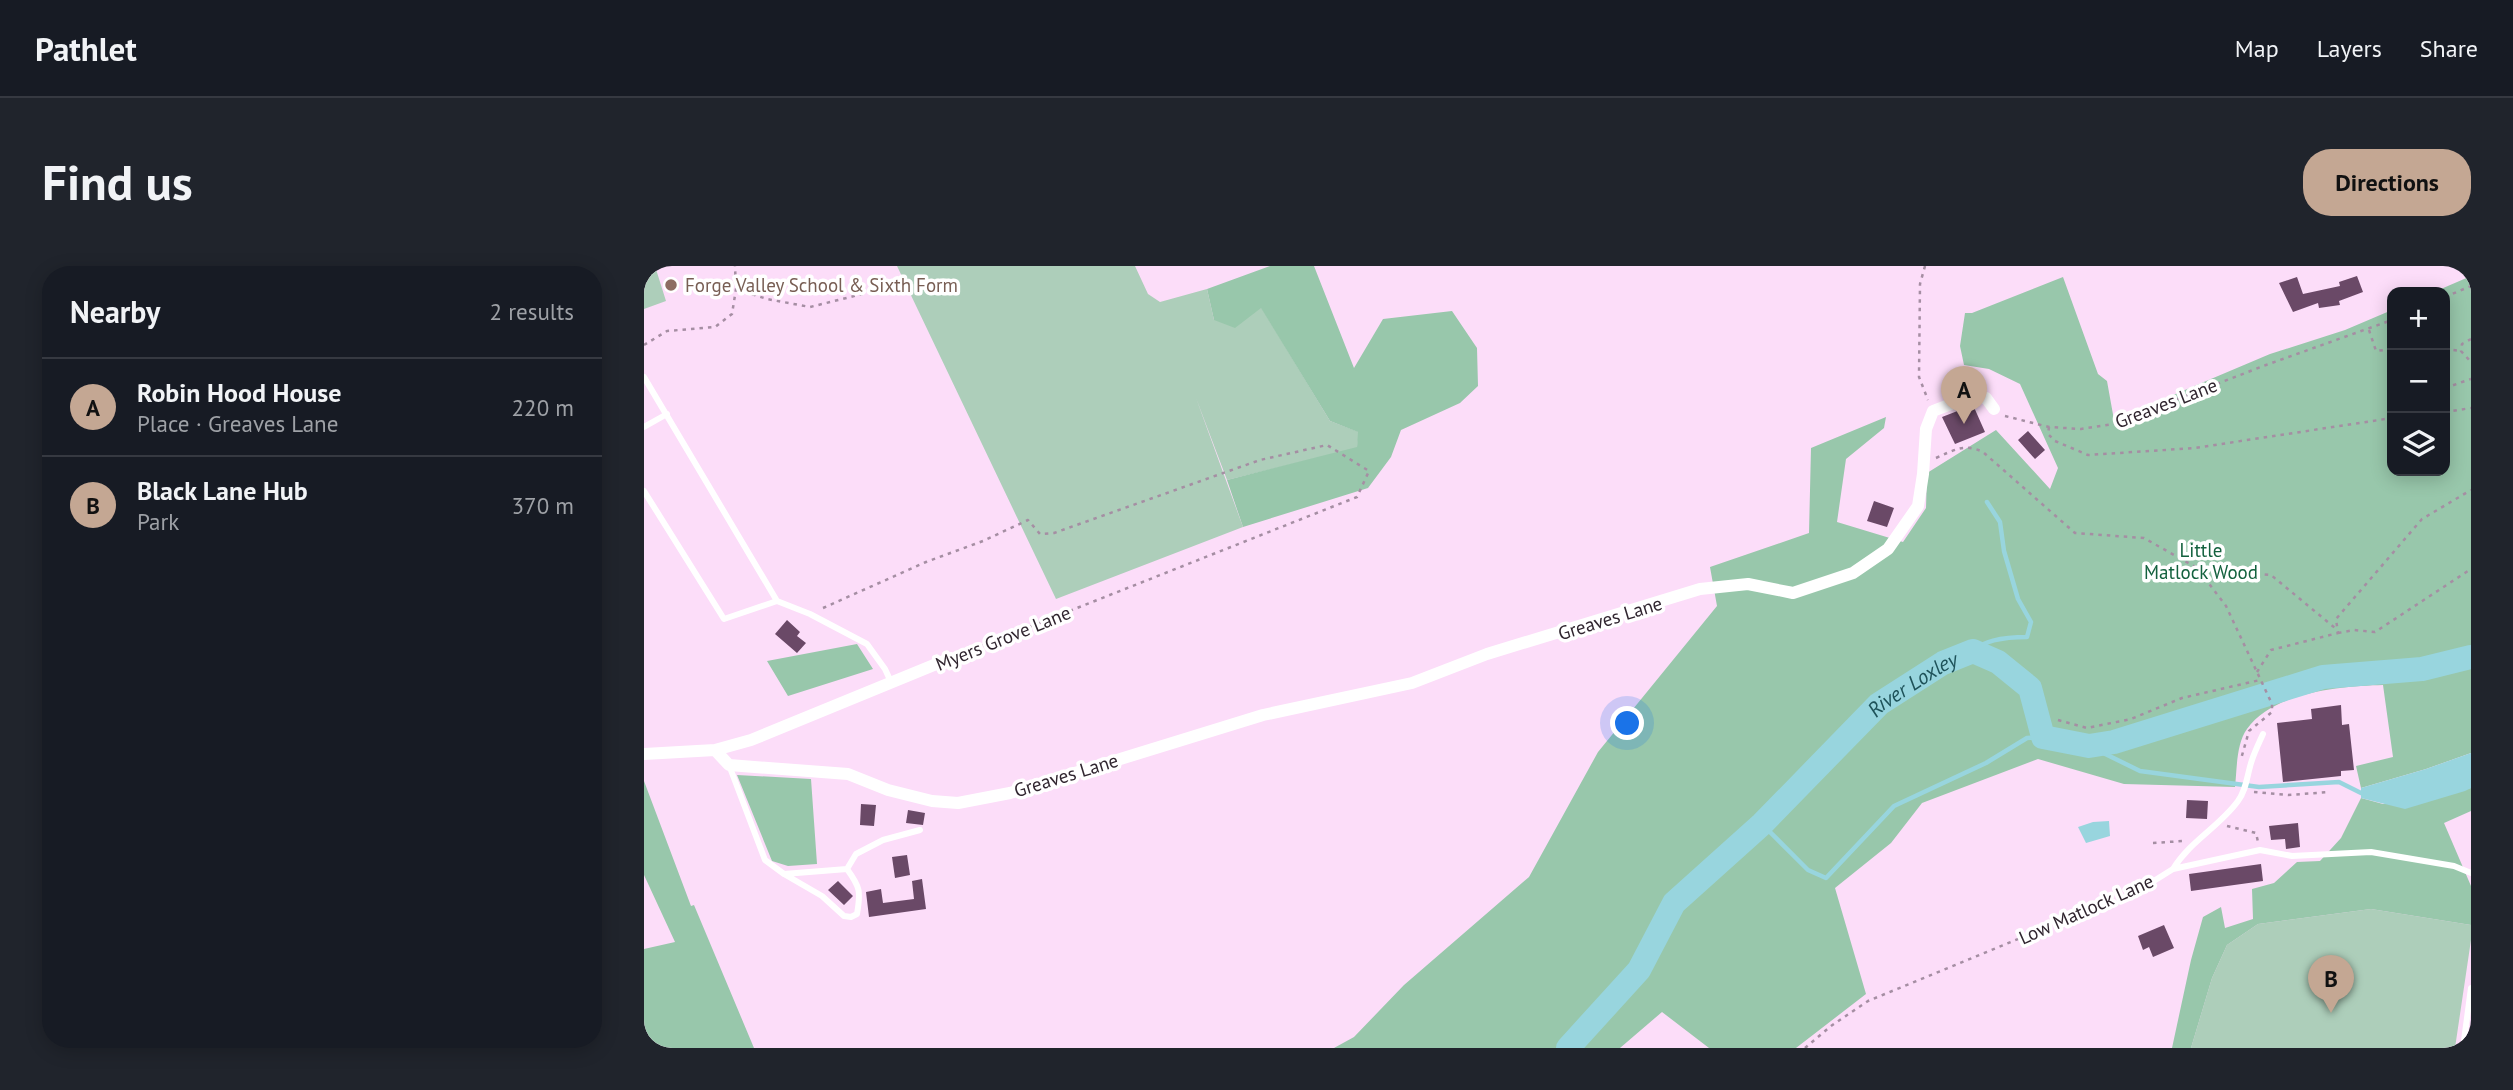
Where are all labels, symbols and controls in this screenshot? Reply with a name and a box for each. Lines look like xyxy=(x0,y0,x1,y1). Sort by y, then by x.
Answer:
text: Pathlet xyxy=(35,27,137,70)
text: Map xyxy=(2235,33,2279,64)
text: Layers xyxy=(2317,33,2382,64)
text: Share xyxy=(2420,33,2478,64)
button: Directions xyxy=(2303,149,2471,216)
text: Find us xyxy=(42,150,193,214)
place label: Forge Valley School & Sixth Form xyxy=(685,273,958,297)
marker: Forge Valley School & Sixth Form xyxy=(663,277,679,293)
map controls xyxy=(2387,287,2450,476)
button: + xyxy=(2387,287,2450,350)
text: Nearby xyxy=(70,292,160,331)
text: 2 results xyxy=(490,297,574,326)
button: − xyxy=(2387,350,2450,413)
pin: A xyxy=(1941,366,1987,424)
street label: Greaves Lane xyxy=(2111,372,2221,434)
text: Robin Hood House xyxy=(137,376,342,409)
text: A xyxy=(86,393,100,422)
text: 220 m xyxy=(512,393,574,422)
text: Place · Greaves Lane xyxy=(137,409,338,438)
button: layers xyxy=(2387,413,2450,476)
text: Black Lane Hub xyxy=(137,474,308,507)
text: B xyxy=(86,491,100,520)
text: 370 m xyxy=(512,491,574,520)
text: Park xyxy=(137,507,179,536)
park label: Little Matlock Wood xyxy=(2144,538,2258,584)
street label: Greaves Lane xyxy=(1555,591,1665,645)
street label: Myers Grove Lane xyxy=(932,600,1074,676)
water label: River Loxley xyxy=(1861,644,1963,722)
your location xyxy=(1610,706,1644,740)
street label: Greaves Lane xyxy=(1011,748,1121,802)
street label: Low Matlock Lane xyxy=(2015,869,2157,949)
pin: B xyxy=(2308,955,2354,1013)

